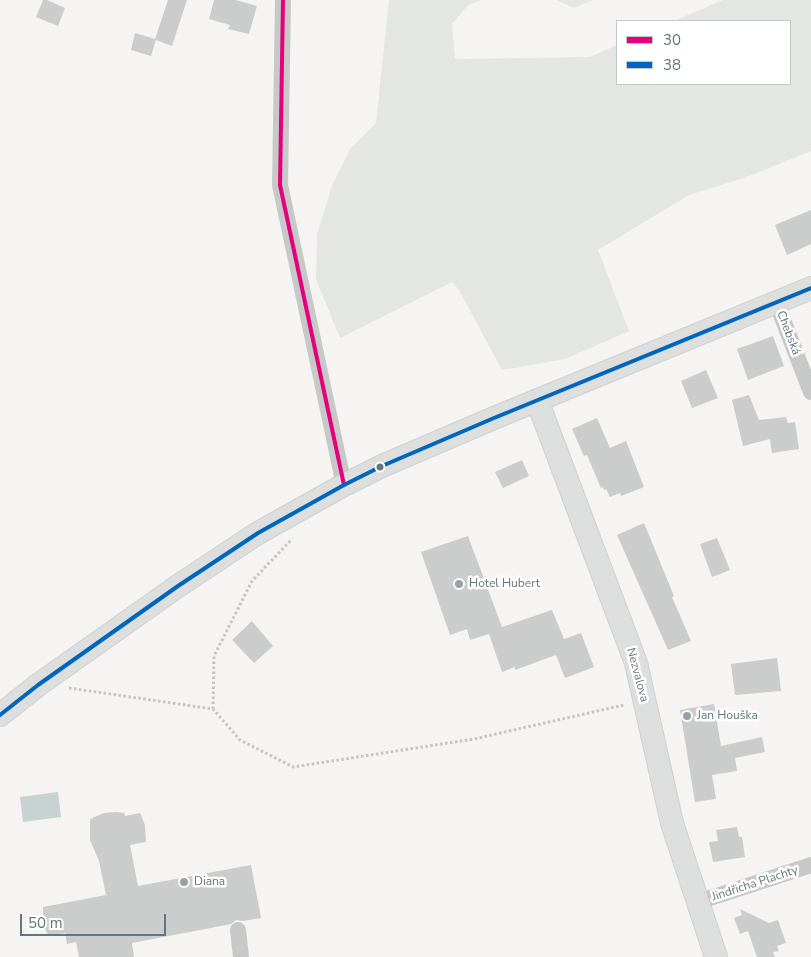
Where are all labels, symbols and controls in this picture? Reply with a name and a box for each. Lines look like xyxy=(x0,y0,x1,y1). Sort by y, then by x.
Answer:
legend xyxy=(616,20,791,85)
text: 30 xyxy=(663,30,681,50)
text: 38 xyxy=(663,55,681,75)
street label: Chebská xyxy=(773,309,803,357)
unlabelled marker xyxy=(375,462,385,472)
place label: Hotel Hubert xyxy=(469,577,540,591)
marker: Hotel Hubert xyxy=(453,578,465,590)
street label: Nezvalova xyxy=(623,646,651,704)
place label: Jan Houška xyxy=(697,709,758,723)
marker: Jan Houška xyxy=(681,710,693,722)
street label: Jindřicha Plachty xyxy=(710,863,800,905)
place label: Diana xyxy=(194,875,225,889)
marker: Diana xyxy=(178,876,190,888)
scale bar xyxy=(22,904,169,936)
text: 50 m xyxy=(28,913,63,933)

